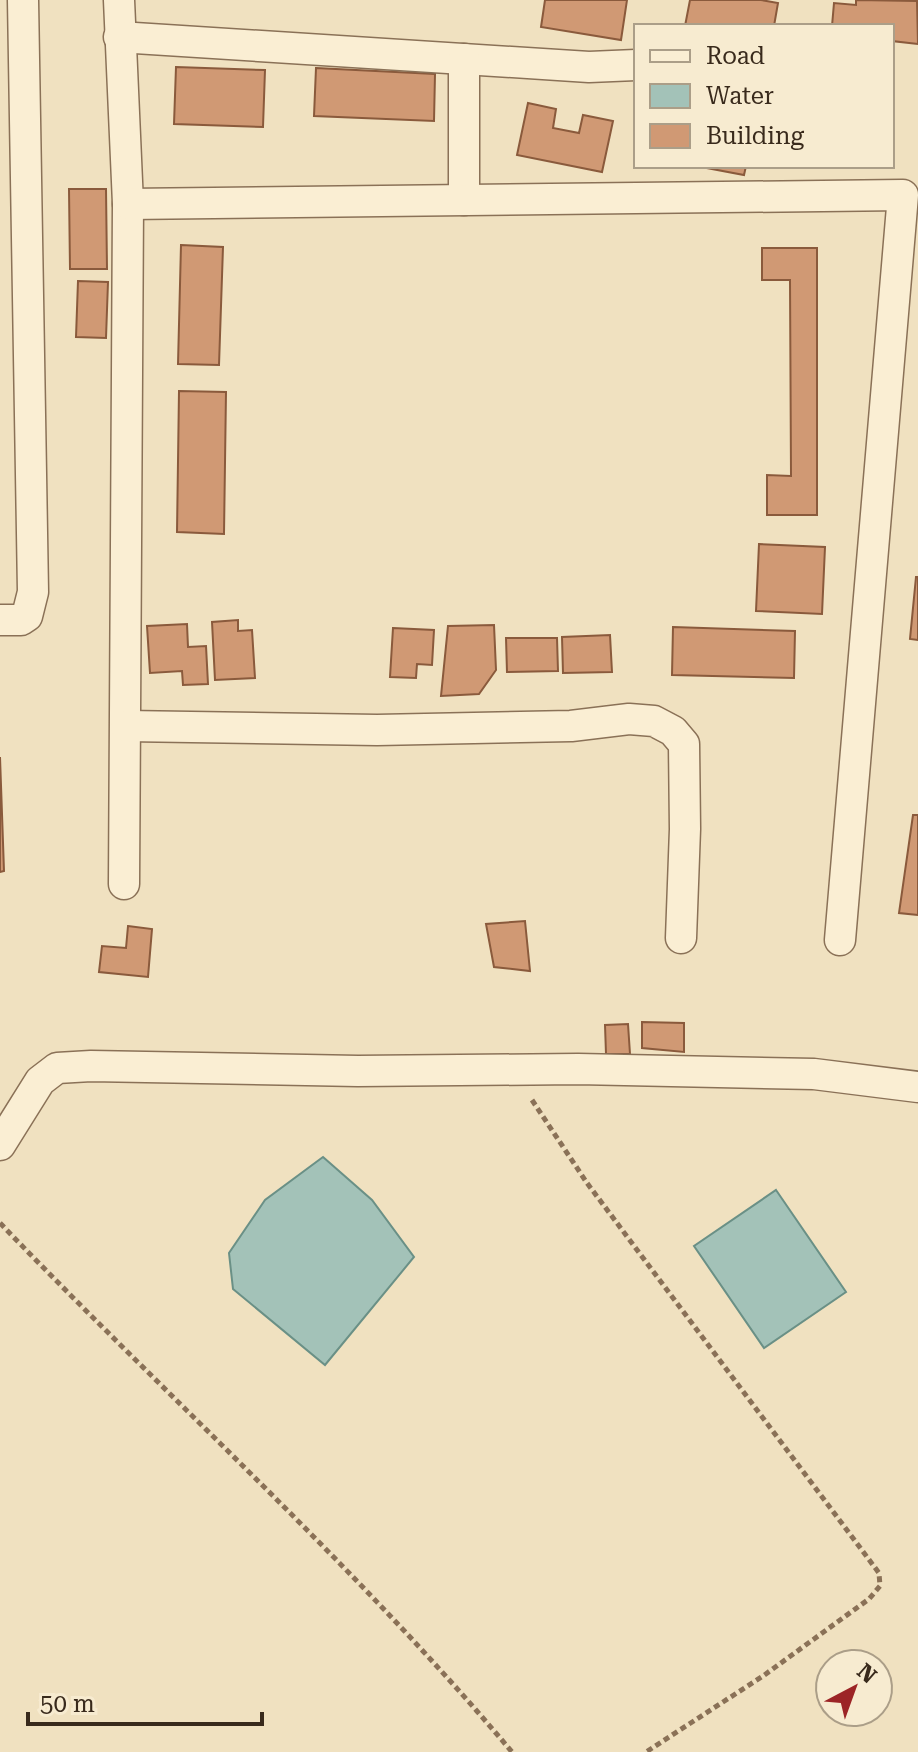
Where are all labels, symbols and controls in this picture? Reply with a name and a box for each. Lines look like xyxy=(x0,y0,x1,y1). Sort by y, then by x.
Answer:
legend xyxy=(634,24,894,168)
text: Road xyxy=(706,42,765,70)
text: Water xyxy=(706,82,774,110)
text: Building xyxy=(706,122,804,150)
north arrow xyxy=(814,1648,894,1728)
text: N xyxy=(852,1658,881,1688)
scale bar xyxy=(28,1676,262,1726)
text: 50 m xyxy=(40,1690,95,1718)

